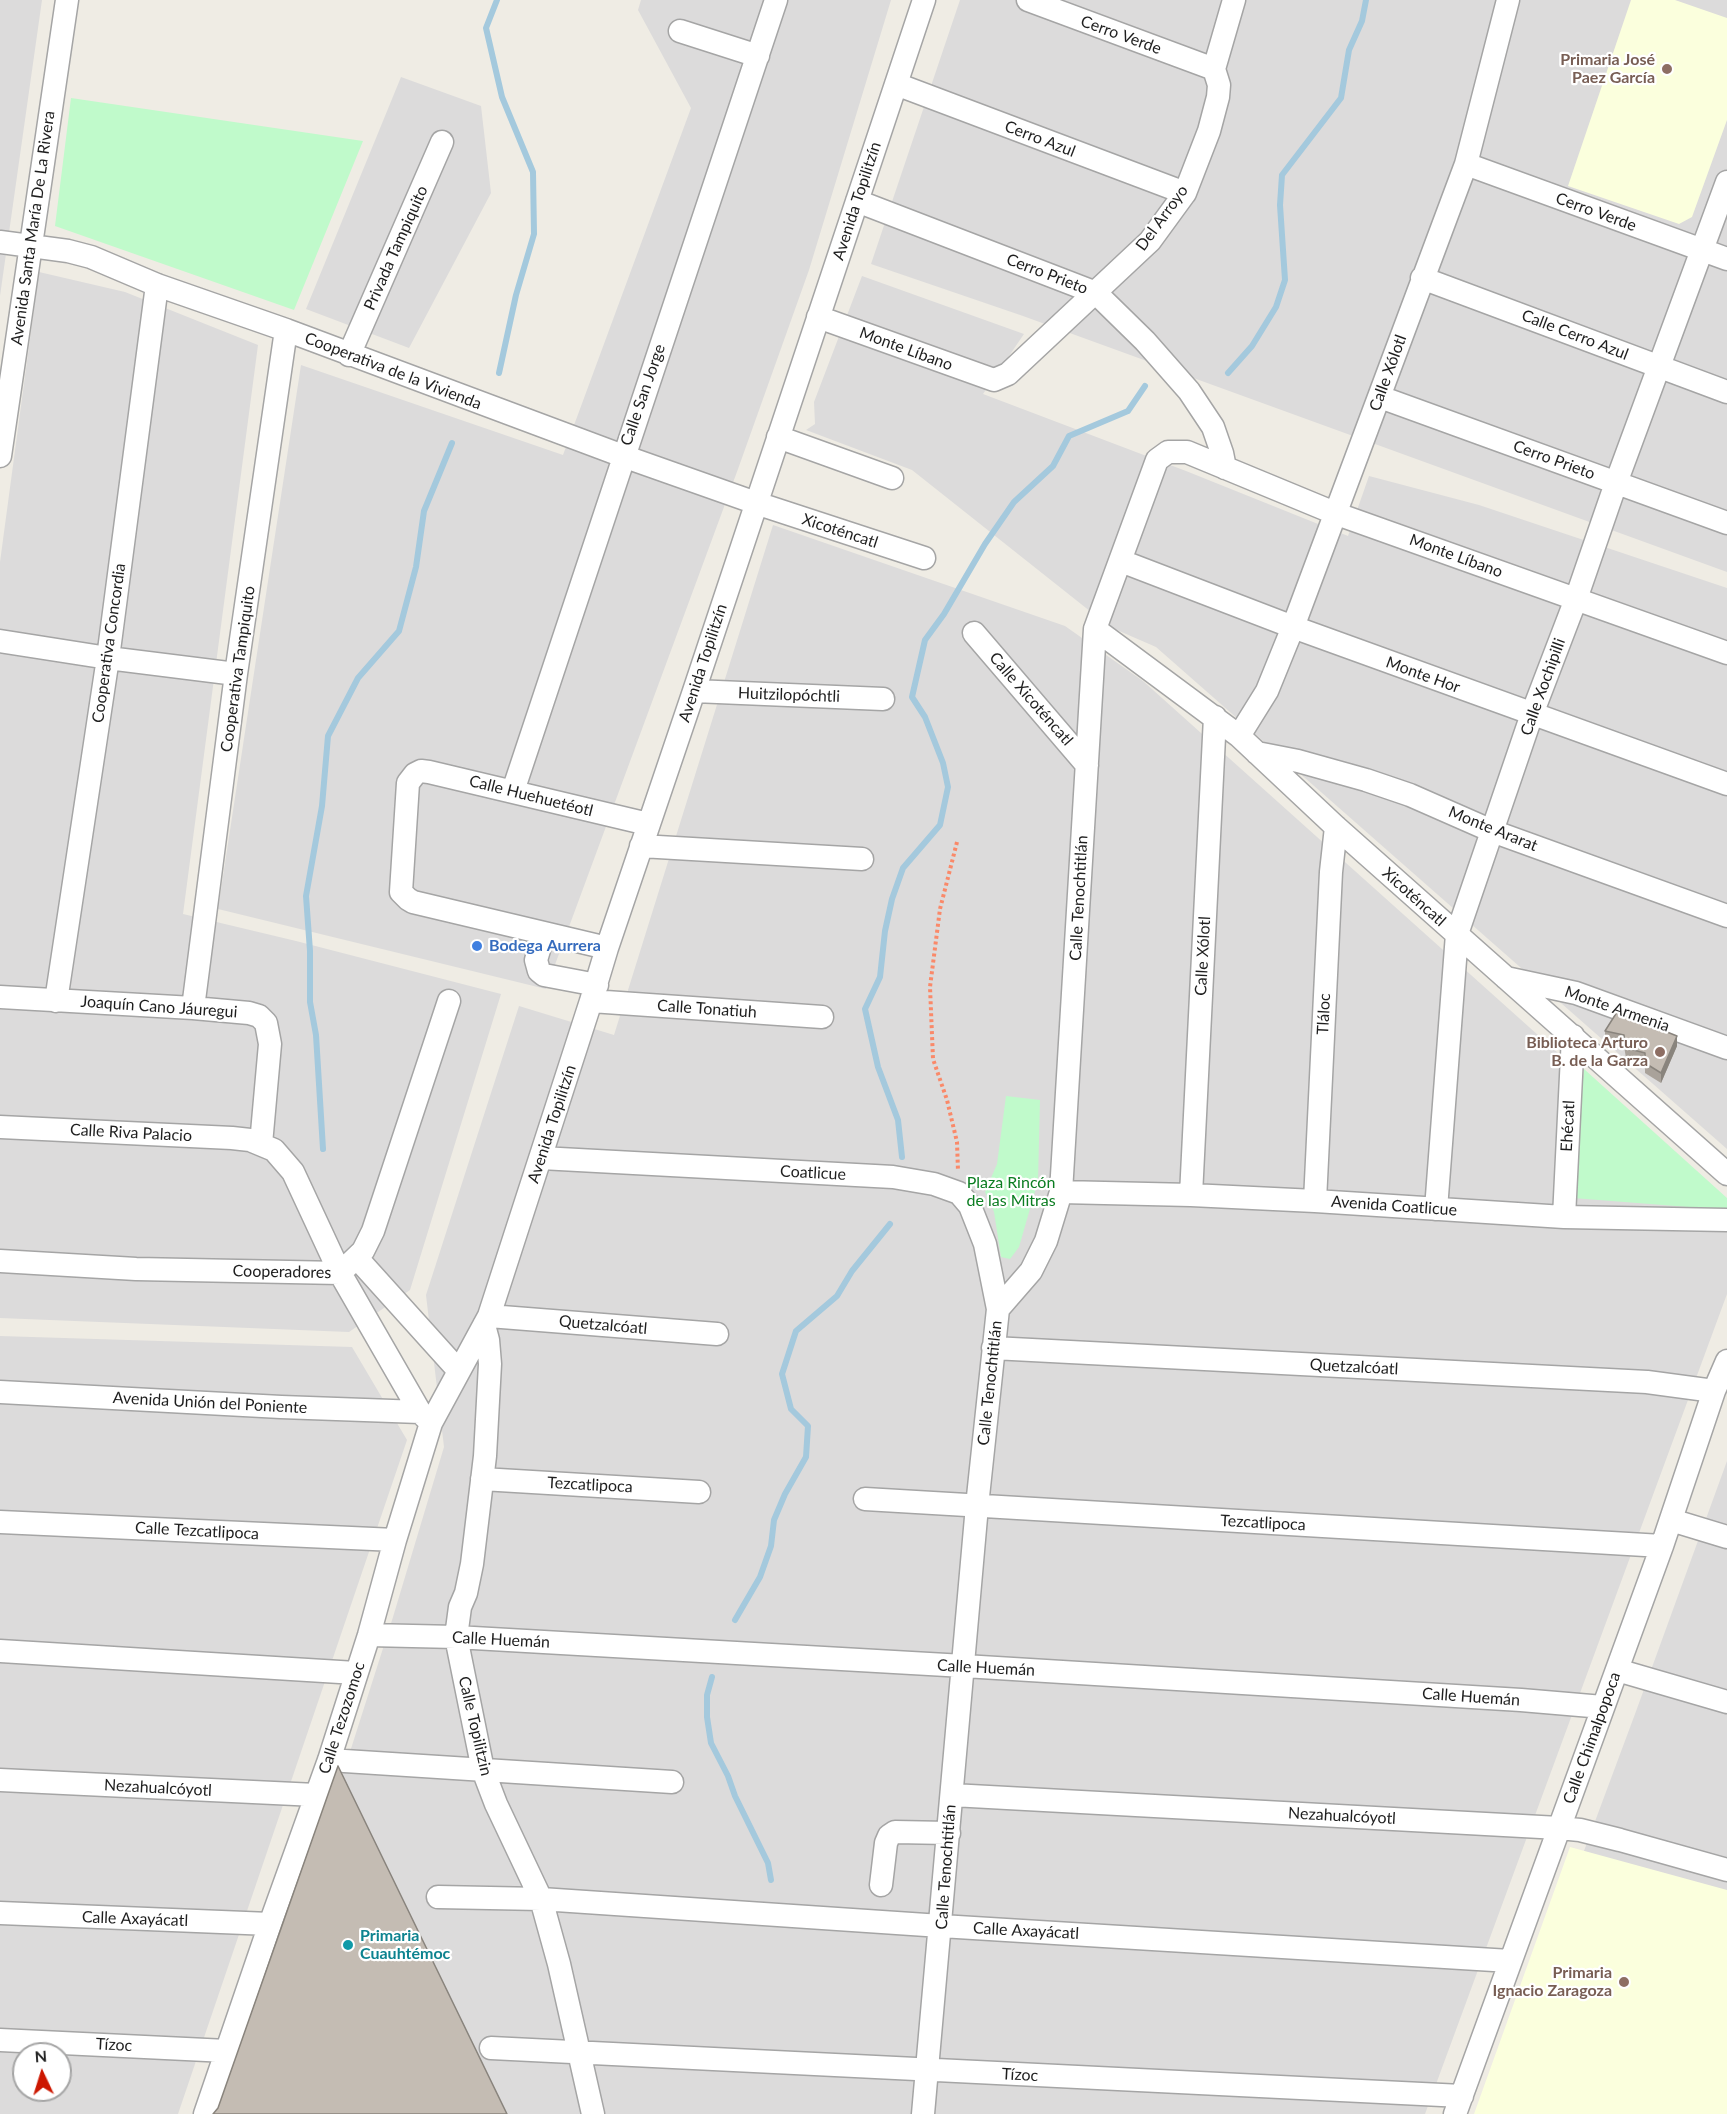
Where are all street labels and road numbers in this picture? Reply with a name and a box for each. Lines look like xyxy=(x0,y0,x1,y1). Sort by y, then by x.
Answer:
street label: Cerro Verde xyxy=(1078,12,1164,58)
street label: Avenida Santa María De La Rivera xyxy=(7,110,59,346)
street label: Cerro Azul xyxy=(1002,117,1078,161)
street label: Avenida Topilitzín xyxy=(829,139,885,263)
street label: Del Arroyo xyxy=(1132,181,1192,255)
street label: Privada Tampiquito xyxy=(360,183,432,313)
street label: Cerro Verde xyxy=(1553,189,1639,235)
street label: Cerro Prieto xyxy=(1004,250,1090,298)
street label: Calle Cerro Azul xyxy=(1519,306,1631,364)
street label: Monte Líbano xyxy=(857,323,955,375)
street label: Cooperativa de la Vivienda xyxy=(302,328,484,414)
street label: Calle Xólotl xyxy=(1365,332,1411,414)
street label: Calle San Jorge xyxy=(617,342,669,448)
street label: Cerro Prieto xyxy=(1510,436,1598,484)
street label: Xicoténcatl xyxy=(800,510,880,552)
street label: Monte Líbano xyxy=(1407,530,1505,582)
street label: Cooperativa Concordia xyxy=(88,562,130,724)
street label: Cooperativa Tampiquito xyxy=(217,585,259,753)
street label: Avenida Topilitzín xyxy=(675,601,731,725)
street label: Calle Xochipilli xyxy=(1517,636,1569,738)
street label: Calle Xicoténcatl xyxy=(985,648,1077,750)
street label: Monte Hor xyxy=(1383,653,1463,697)
street label: Huitzilopóchtli xyxy=(738,684,840,706)
street label: Calle Huehuetéotl xyxy=(467,771,595,821)
street label: Monte Ararat xyxy=(1446,802,1540,856)
street label: Calle Tenochtitlán xyxy=(1066,835,1092,961)
street label: Xicoténcatl xyxy=(1378,864,1450,930)
street label: Calle Xólotl xyxy=(1191,916,1215,996)
street label: Monte Armenia xyxy=(1562,982,1672,1036)
street label: Joaquín Cano Jáuregui xyxy=(80,992,238,1022)
street label: Tláloc xyxy=(1313,993,1335,1035)
street label: Calle Tonatiuh xyxy=(657,996,757,1022)
street label: Avenida Topilitzín xyxy=(524,1062,580,1186)
street label: Ehécatl xyxy=(1557,1100,1579,1152)
street label: Calle Riva Palacio xyxy=(69,1120,193,1146)
street label: Coatlicue xyxy=(780,1162,846,1184)
street label: Avenida Coatlicue xyxy=(1330,1192,1458,1220)
street label: Cooperadores xyxy=(233,1262,331,1282)
street label: Quetzalcóatl xyxy=(558,1312,648,1338)
street label: Calle Tenochtitlán xyxy=(974,1320,1006,1446)
street label: Quetzalcóatl xyxy=(1309,1355,1399,1379)
street label: Avenida Unión del Poniente xyxy=(112,1388,308,1418)
street label: Tezcatlipoca xyxy=(547,1473,633,1497)
street label: Tezcatlipoca xyxy=(1220,1511,1306,1535)
street label: Calle Tezcatlipoca xyxy=(134,1518,260,1544)
street label: Calle Huemán xyxy=(451,1628,551,1652)
street label: Calle Huemán xyxy=(936,1656,1036,1680)
street label: Calle Tezozomoc xyxy=(315,1660,369,1776)
street label: Calle Chimalpopoca xyxy=(1559,1670,1625,1806)
street label: Calle Topilitzin xyxy=(454,1674,496,1778)
street label: Calle Huemán xyxy=(1421,1684,1521,1710)
street label: Nezahualcóyotl xyxy=(104,1776,212,1800)
street label: Calle Tenochtitlán xyxy=(932,1804,960,1930)
street label: Nezahualcóyotl xyxy=(1288,1804,1396,1828)
street label: Calle Axayácatl xyxy=(82,1908,188,1930)
street label: Calle Axayácatl xyxy=(972,1919,1080,1943)
street label: Tízoc xyxy=(95,2034,133,2056)
street label: Tízoc xyxy=(1001,2064,1039,2086)

